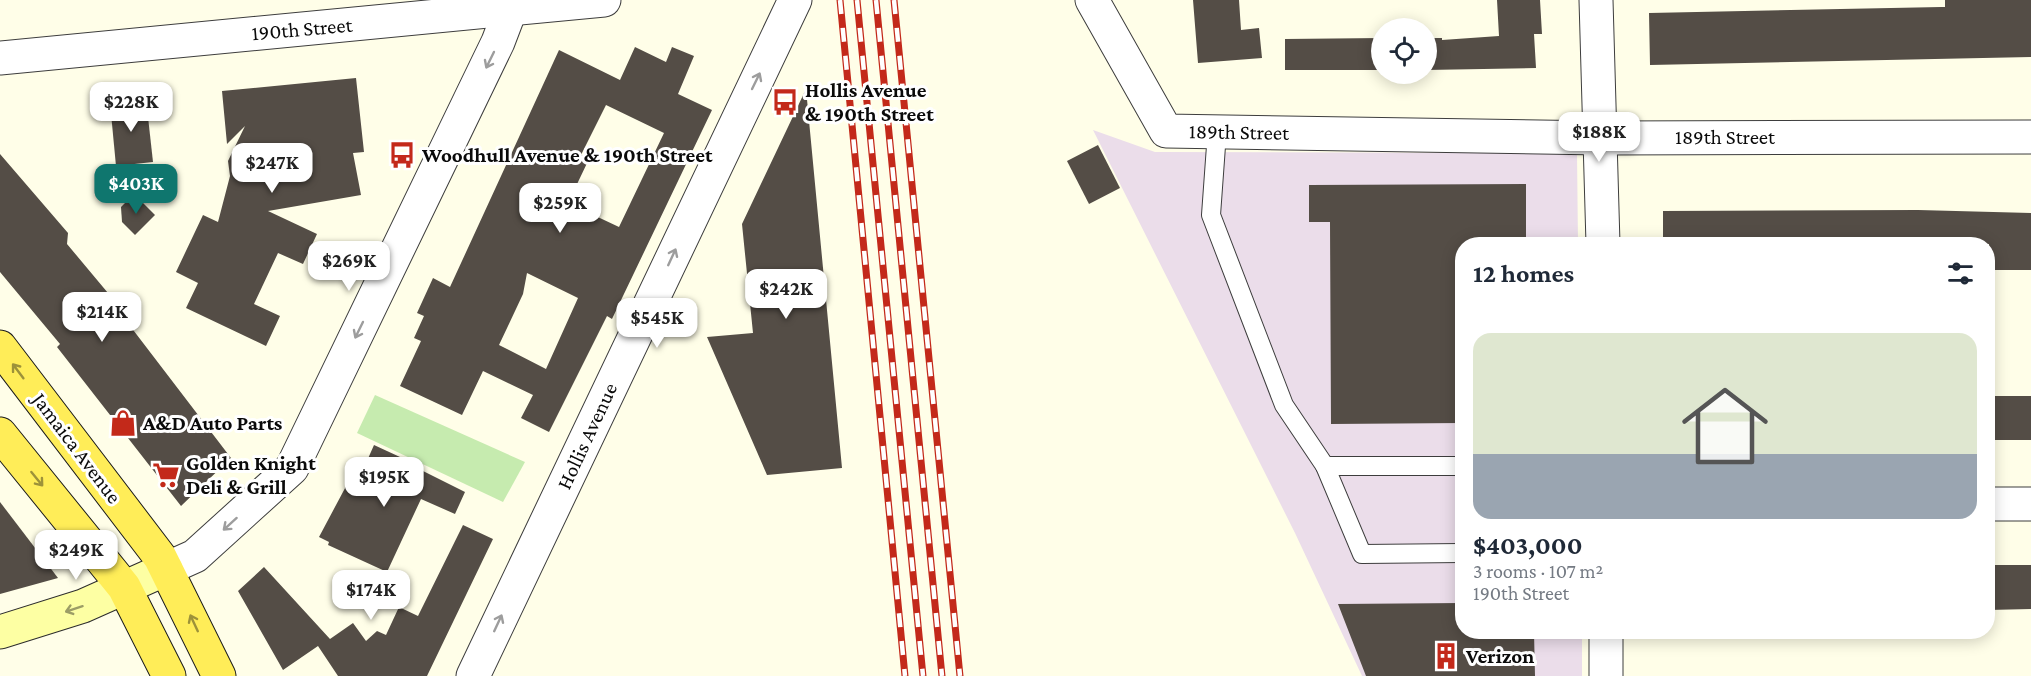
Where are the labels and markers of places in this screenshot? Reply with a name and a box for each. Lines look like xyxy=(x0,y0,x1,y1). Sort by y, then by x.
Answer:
place label: Hollis Avenue & 190th Street xyxy=(805,78,934,126)
pin: $228K xyxy=(89,82,173,133)
bus stop icon: Hollis Avenue & 190th Street xyxy=(770,87,800,117)
pin: $188K xyxy=(1557,112,1641,163)
bus stop icon: Woodhull Avenue & 190th Street xyxy=(387,140,417,170)
pin: $247K xyxy=(230,143,314,194)
place label: Woodhull Avenue & 190th Street xyxy=(421,143,713,167)
pin: $403K xyxy=(94,164,178,215)
pin: $259K xyxy=(518,183,602,234)
pin: $269K xyxy=(307,241,391,292)
pin: $242K xyxy=(744,269,828,320)
pin: $214K xyxy=(60,292,144,343)
pin: $545K xyxy=(615,298,699,349)
shop icon: A&D Auto Parts xyxy=(108,408,138,438)
place label: A&D Auto Parts xyxy=(142,411,283,435)
place label: Golden Knight Deli & Grill xyxy=(186,451,316,499)
pin: $195K xyxy=(342,457,426,508)
supermarket icon: Golden Knight Deli & Grill xyxy=(151,460,181,490)
pin: $249K xyxy=(34,530,118,581)
pin: $174K xyxy=(329,570,413,621)
building icon: Verizon xyxy=(1431,641,1461,671)
place label: Verizon xyxy=(1465,644,1534,668)

